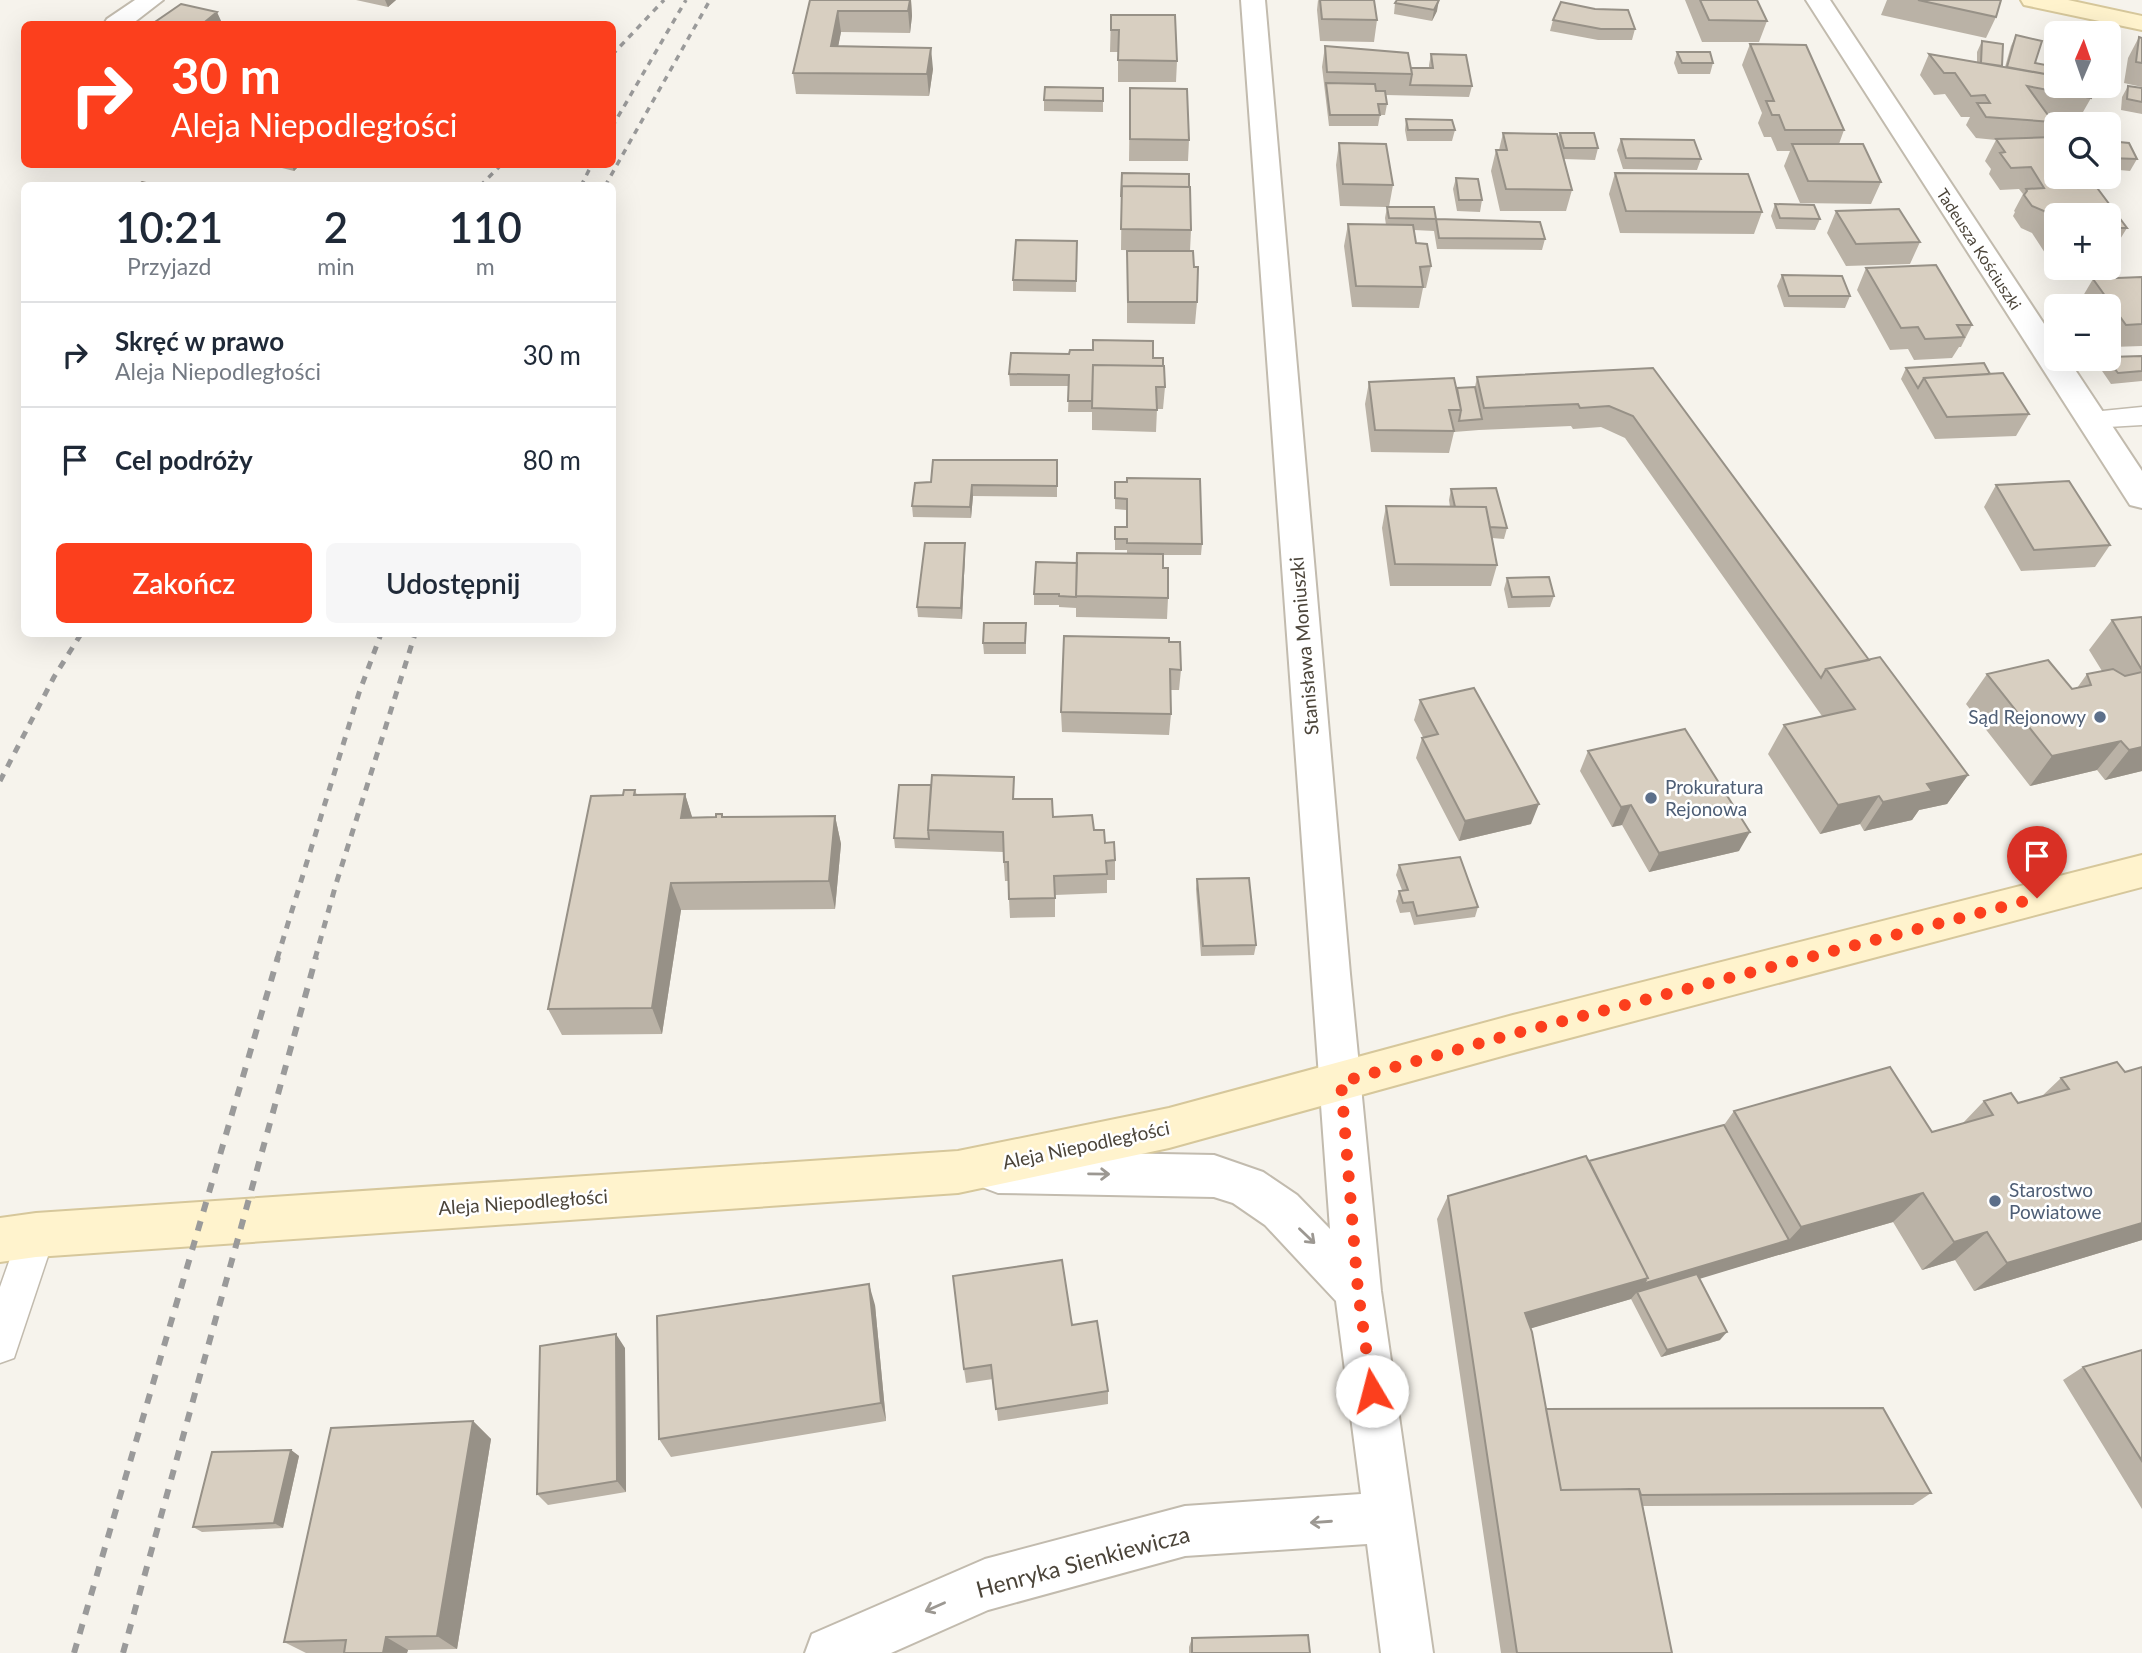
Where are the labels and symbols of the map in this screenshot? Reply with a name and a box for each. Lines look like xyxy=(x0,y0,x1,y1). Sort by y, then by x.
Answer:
north arrow xyxy=(2044,21,2121,98)
street label: Tadeusza Kościuszki xyxy=(1933,185,2026,313)
street label: Stanisława Moniuszki xyxy=(1284,556,1323,736)
place label: Sąd Rejonowy xyxy=(1968,705,2086,728)
marker: Sąd Rejonowy xyxy=(2092,709,2108,725)
place label: Prokuratura Rejonowa xyxy=(1665,775,1763,820)
marker: Prokuratura Rejonowa xyxy=(1643,790,1659,806)
pin xyxy=(2007,826,2067,898)
street label: Aleja Niepodległości xyxy=(1000,1116,1171,1173)
one-way arrow xyxy=(1088,1168,1111,1181)
place label: Starostwo Powiatowe xyxy=(2009,1178,2102,1223)
street label: Aleja Niepodległości xyxy=(437,1184,609,1219)
marker: Starostwo Powiatowe xyxy=(1987,1193,2003,1209)
one-way arrow xyxy=(1299,1228,1316,1245)
position arrow xyxy=(1335,1354,1409,1428)
one-way arrow xyxy=(1310,1515,1333,1528)
street label: Henryka Sienkiewicza xyxy=(973,1519,1193,1603)
one-way arrow xyxy=(924,1601,946,1614)

